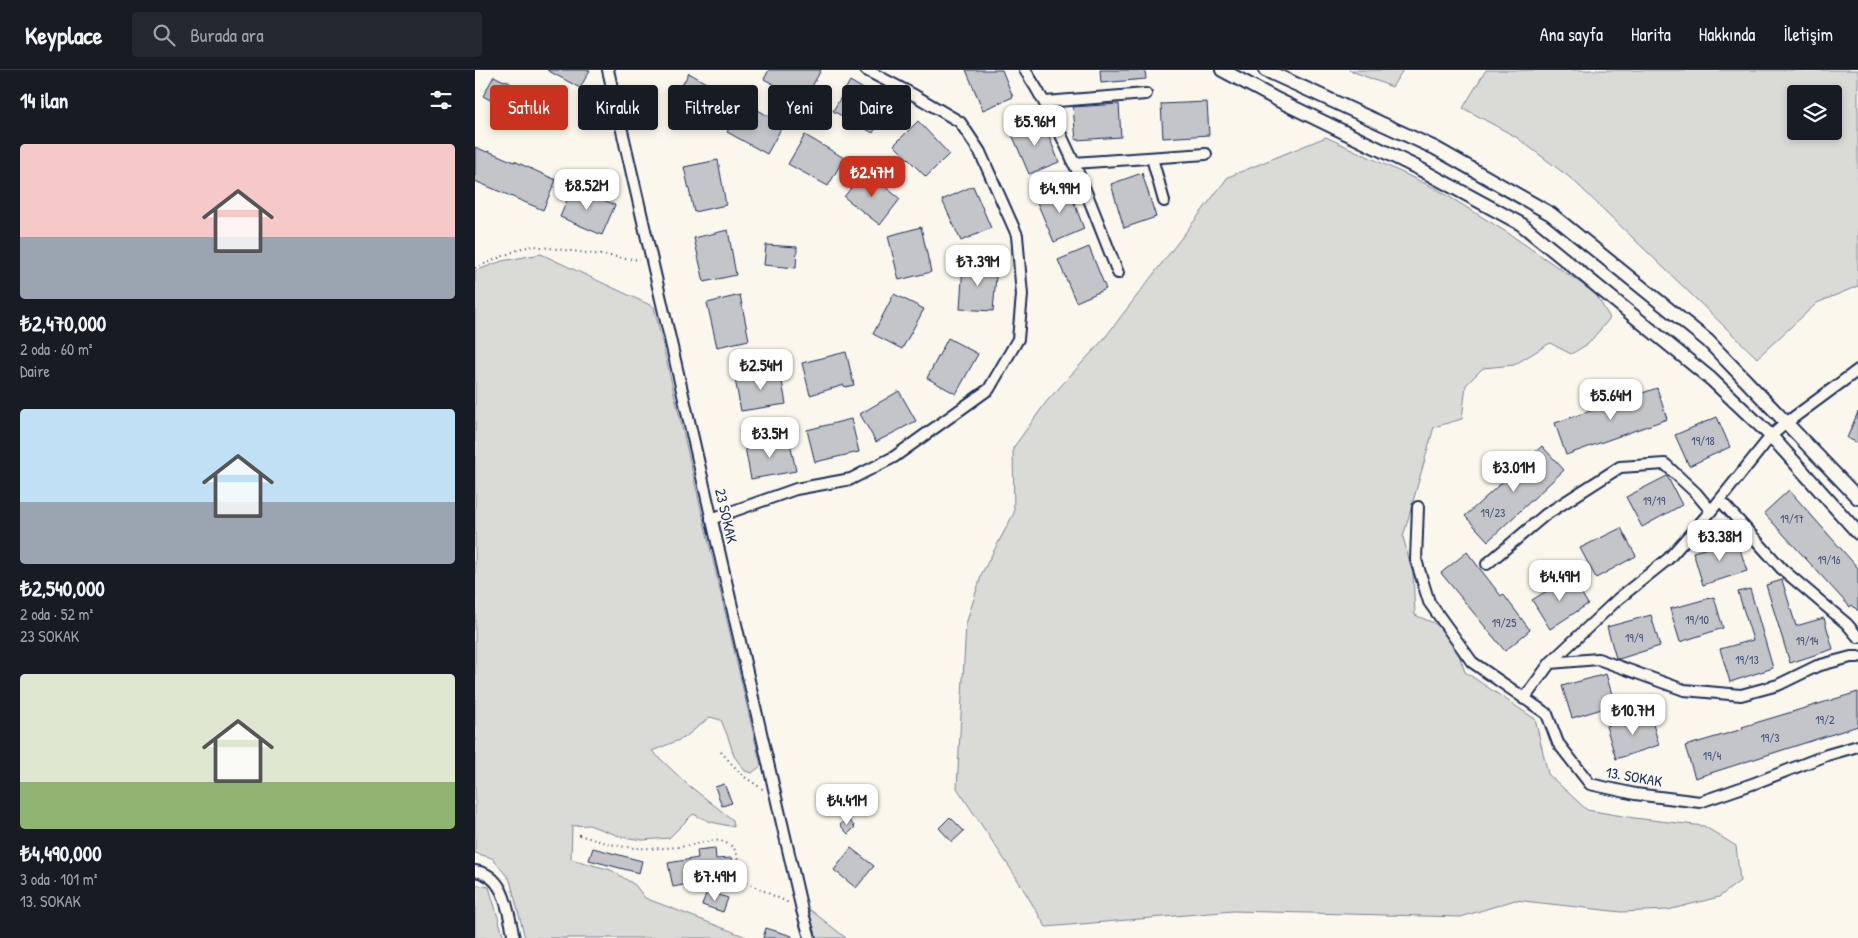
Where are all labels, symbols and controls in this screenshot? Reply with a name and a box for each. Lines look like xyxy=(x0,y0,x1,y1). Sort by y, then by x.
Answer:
search box xyxy=(132,12,482,57)
text: Keyplace xyxy=(25,19,102,51)
icon: search xyxy=(150,21,178,49)
text: Burada ara xyxy=(190,22,264,48)
text: Ana sayfa xyxy=(1540,22,1603,47)
text: Harita xyxy=(1631,22,1671,47)
text: Hakkında xyxy=(1699,22,1755,47)
text: İletişim xyxy=(1783,22,1833,47)
chip: Satılık xyxy=(490,85,568,130)
chip: Kiralık xyxy=(578,85,658,130)
chip: Filtreler xyxy=(668,85,758,130)
chip: Yeni xyxy=(768,85,832,130)
chip: Daire xyxy=(842,85,911,130)
map controls xyxy=(1787,85,1842,140)
button: layers xyxy=(1787,85,1842,140)
text: 14 ilan xyxy=(20,86,68,115)
icon: filters xyxy=(427,86,455,114)
pin: ₺5.96M xyxy=(994,104,1076,147)
text: ₺5.96M xyxy=(1014,110,1056,132)
pin: ₺2.47M xyxy=(831,156,913,198)
text: ₺2.47M xyxy=(850,161,894,183)
pin: ₺8.52M xyxy=(546,168,628,211)
pin: ₺4.99M xyxy=(1019,172,1101,214)
text: ₺8.52M xyxy=(565,174,609,196)
icon: home xyxy=(193,176,283,266)
text: ₺4.99M xyxy=(1040,177,1080,199)
pin: ₺7.39M xyxy=(937,244,1019,287)
text: ₺7.39M xyxy=(956,250,1000,272)
text: ₺2,470,000 xyxy=(20,309,106,338)
text: 2 oda · 60 m² xyxy=(20,338,92,360)
pin: ₺2.54M xyxy=(720,348,802,391)
text: ₺2.54M xyxy=(740,354,782,376)
text: Daire xyxy=(20,360,50,382)
pin: ₺5.64M xyxy=(1570,378,1652,421)
text: ₺5.64M xyxy=(1590,384,1632,406)
pin: ₺3.5M xyxy=(735,416,805,459)
text: ₺3.5M xyxy=(752,422,788,444)
house number: 19/18 xyxy=(1691,432,1715,449)
icon: home xyxy=(193,441,283,531)
pin: ₺3.01M xyxy=(1473,450,1555,493)
text: ₺3.01M xyxy=(1493,456,1535,478)
street label: 23 SOKAK xyxy=(710,487,743,545)
house number: 19/19 xyxy=(1643,492,1666,509)
house number: 19/23 xyxy=(1481,504,1505,521)
house number: 19/17 xyxy=(1780,510,1804,527)
pin: ₺3.38M xyxy=(1679,520,1761,562)
text: ₺3.38M xyxy=(1698,525,1742,547)
house number: 19/16 xyxy=(1818,551,1841,568)
pin: ₺4.49M xyxy=(1519,560,1601,602)
text: ₺4.49M xyxy=(1540,565,1580,587)
text: ₺2,540,000 xyxy=(20,574,105,603)
text: 2 oda · 52 m² xyxy=(20,603,93,625)
house number: 19/10 xyxy=(1685,611,1709,628)
house number: 19/25 xyxy=(1492,614,1516,631)
text: 23 SOKAK xyxy=(20,625,79,647)
house number: 19/9 xyxy=(1625,629,1644,646)
house number: 19/14 xyxy=(1796,632,1819,649)
house number: 19/13 xyxy=(1735,651,1759,668)
pin: ₺10.7M xyxy=(1592,694,1674,736)
text: ₺10.7M xyxy=(1612,699,1655,721)
icon: home xyxy=(193,706,283,796)
house number: 19/2 xyxy=(1815,711,1835,728)
house number: 19/3 xyxy=(1760,729,1780,746)
house number: 19/4 xyxy=(1703,747,1722,764)
street label: 13. SOKAK xyxy=(1604,761,1664,792)
pin: ₺4.41M xyxy=(806,784,888,826)
text: ₺4.41M xyxy=(827,789,867,811)
text: ₺4,490,000 xyxy=(20,839,102,868)
pin: ₺7.49M xyxy=(674,860,756,902)
text: ₺7.49M xyxy=(694,865,736,887)
text: 3 oda · 101 m² xyxy=(20,868,97,890)
text: 13. SOKAK xyxy=(20,890,81,912)

